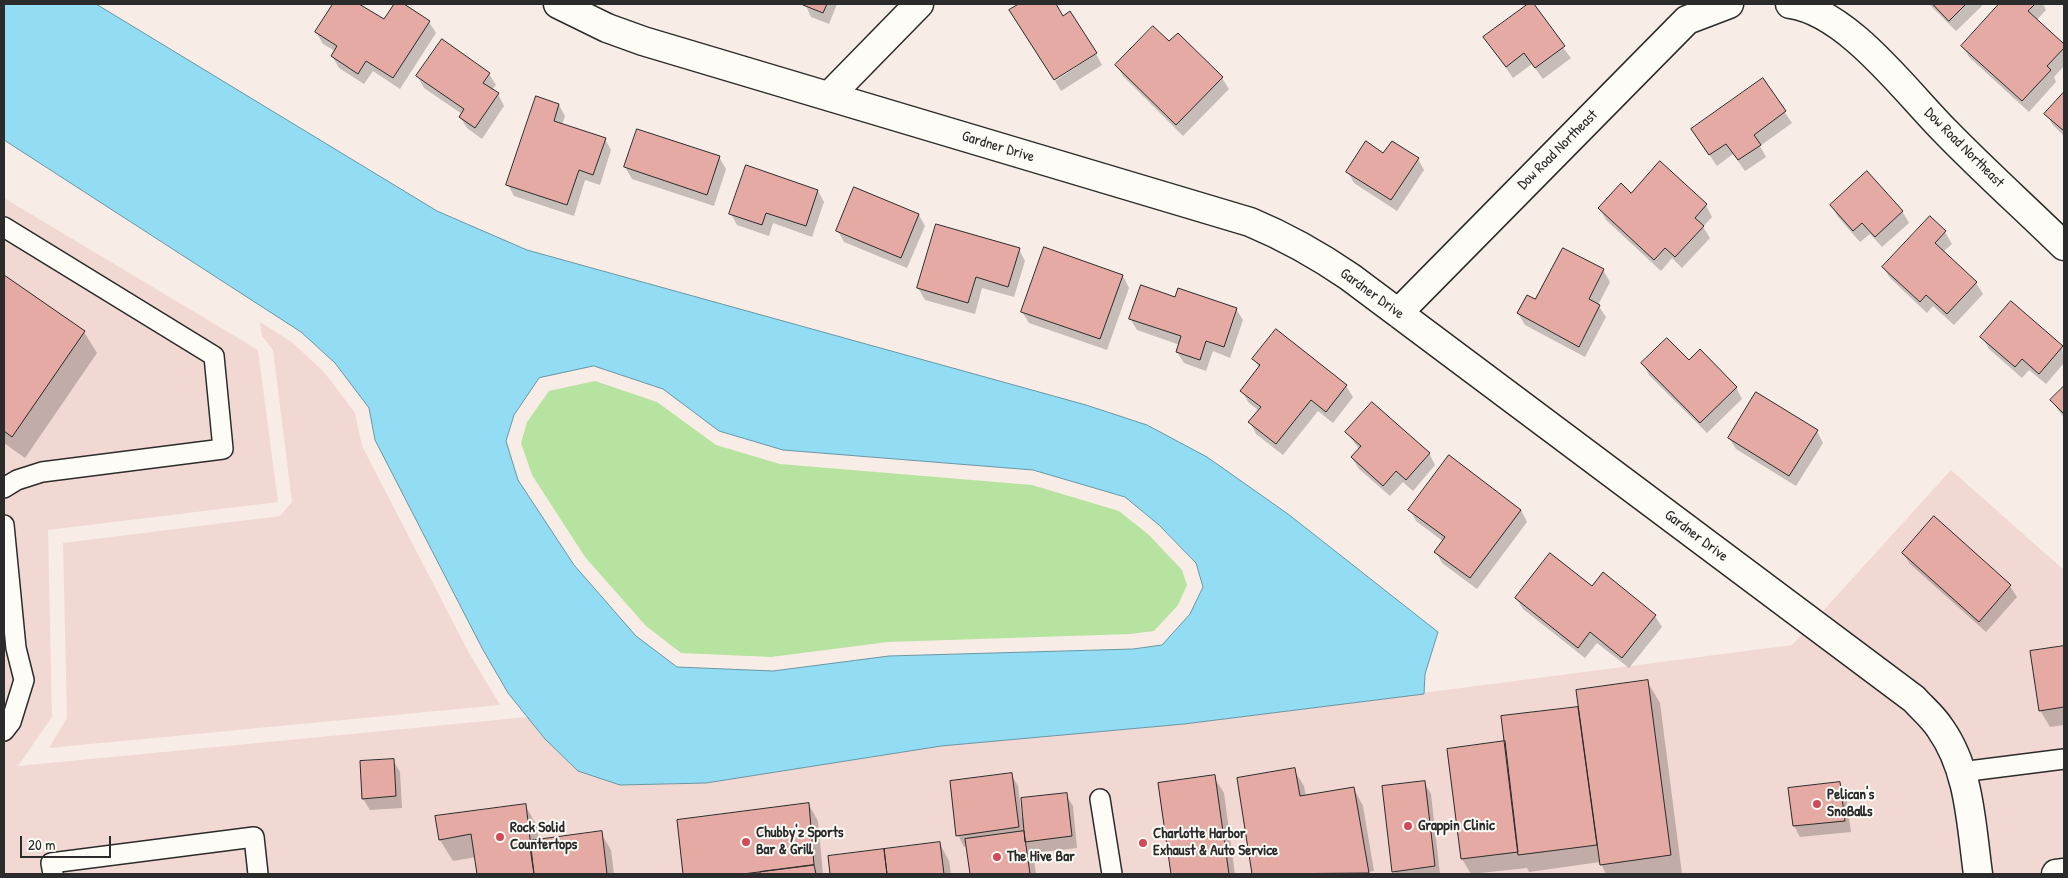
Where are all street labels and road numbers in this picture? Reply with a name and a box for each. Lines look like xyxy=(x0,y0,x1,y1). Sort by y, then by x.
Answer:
street label: Dow Road Northeast xyxy=(1920,104,2008,192)
street label: Dow Road Northeast xyxy=(1514,106,1602,194)
street label: Gardner Drive xyxy=(960,127,1036,167)
street label: Gardner Drive xyxy=(1336,265,1408,323)
street label: Gardner Drive xyxy=(1661,506,1731,566)

